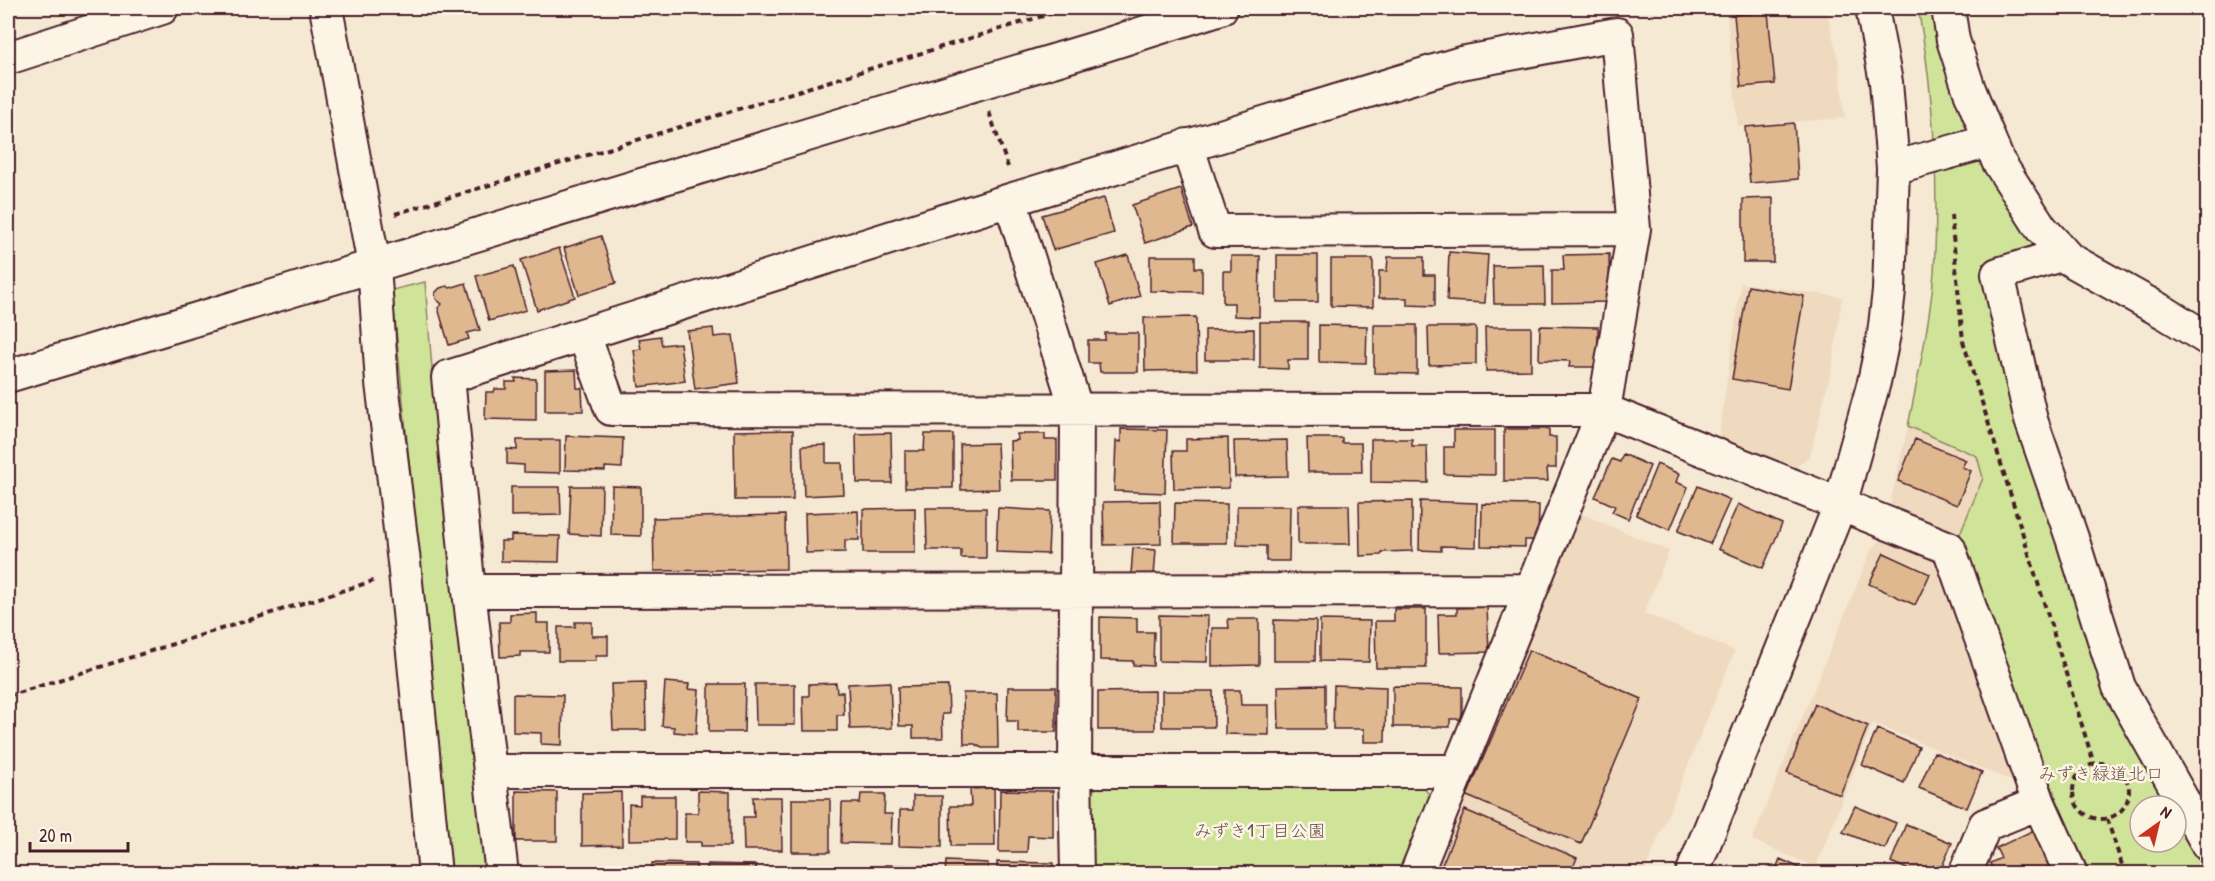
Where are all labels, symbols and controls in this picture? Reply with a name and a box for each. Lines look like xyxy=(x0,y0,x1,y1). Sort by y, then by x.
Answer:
park label: みずき緑道北口 xyxy=(2038,761,2164,786)
north arrow xyxy=(2128,794,2188,854)
text: N xyxy=(2157,800,2176,823)
scale bar xyxy=(30,815,128,853)
park label: みずき1丁目公園 xyxy=(1194,818,1326,843)
text: 20 m xyxy=(39,823,72,848)

